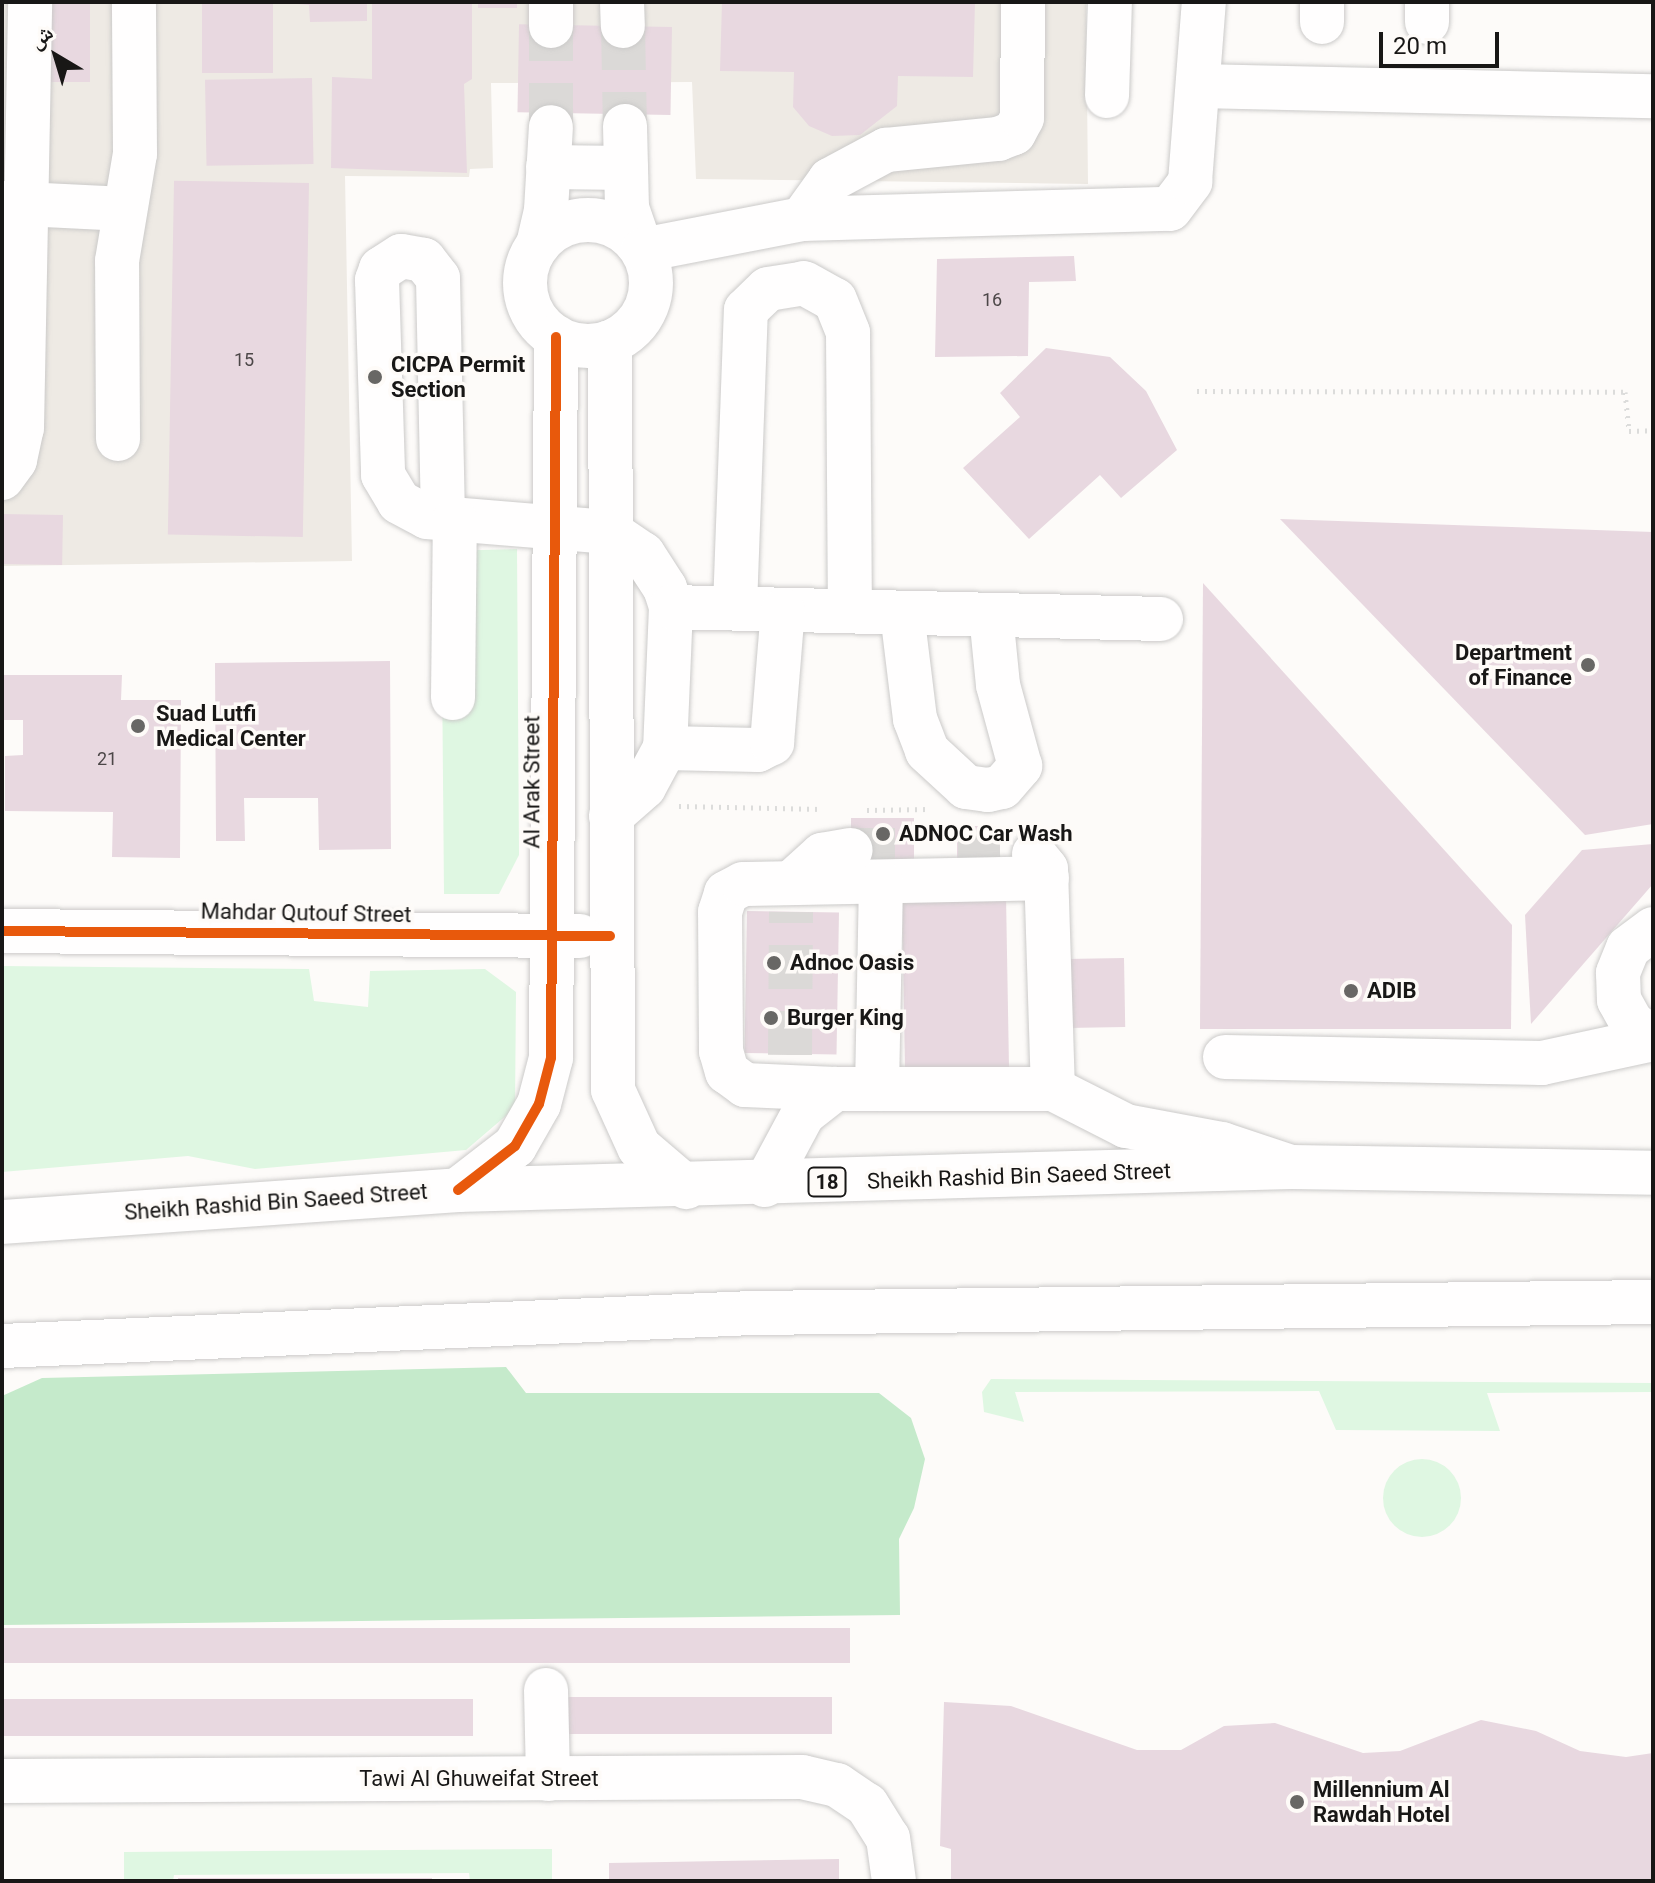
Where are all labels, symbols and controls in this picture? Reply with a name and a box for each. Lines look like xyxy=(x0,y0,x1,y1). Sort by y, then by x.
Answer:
north arrow xyxy=(16,16,96,96)
scale bar xyxy=(1383,16,1503,66)
text: ش xyxy=(24,20,58,54)
text: 20 m xyxy=(1393,32,1447,60)
house number: 16 xyxy=(982,289,1002,311)
house number: 15 xyxy=(234,349,254,371)
place label: CICPA Permit Section xyxy=(391,351,525,402)
marker: CICPA Permit Section xyxy=(366,368,384,386)
place label: Department of Finance xyxy=(1455,639,1572,690)
marker: Department of Finance xyxy=(1579,656,1597,674)
place label: Suad Lutfi Medical Center xyxy=(156,700,306,752)
marker: Suad Lutfi Medical Center xyxy=(127,715,149,737)
street label: Al Arak Street xyxy=(519,715,545,849)
house number: 21 xyxy=(97,748,117,770)
place label: ADNOC Car Wash xyxy=(899,821,1073,847)
marker: ADNOC Car Wash xyxy=(874,825,892,843)
street label: Mahdar Qutouf Street xyxy=(200,898,412,928)
place label: Adnoc Oasis xyxy=(790,950,914,976)
marker: Adnoc Oasis xyxy=(765,954,783,972)
place label: ADIB xyxy=(1367,978,1417,1004)
marker: ADIB xyxy=(1342,982,1360,1000)
place label: Burger King xyxy=(787,1005,904,1031)
marker: Burger King xyxy=(762,1009,780,1027)
street label: Sheikh Rashid Bin Saeed Street xyxy=(867,1158,1171,1194)
road number: 18 xyxy=(807,1166,847,1198)
street label: Sheikh Rashid Bin Saeed Street xyxy=(123,1178,429,1226)
street label: Tawi Al Ghuweifat Street xyxy=(359,1766,599,1792)
place label: Millennium Al Rawdah Hotel xyxy=(1313,1776,1450,1828)
marker: Millennium Al Rawdah Hotel xyxy=(1288,1793,1306,1811)

